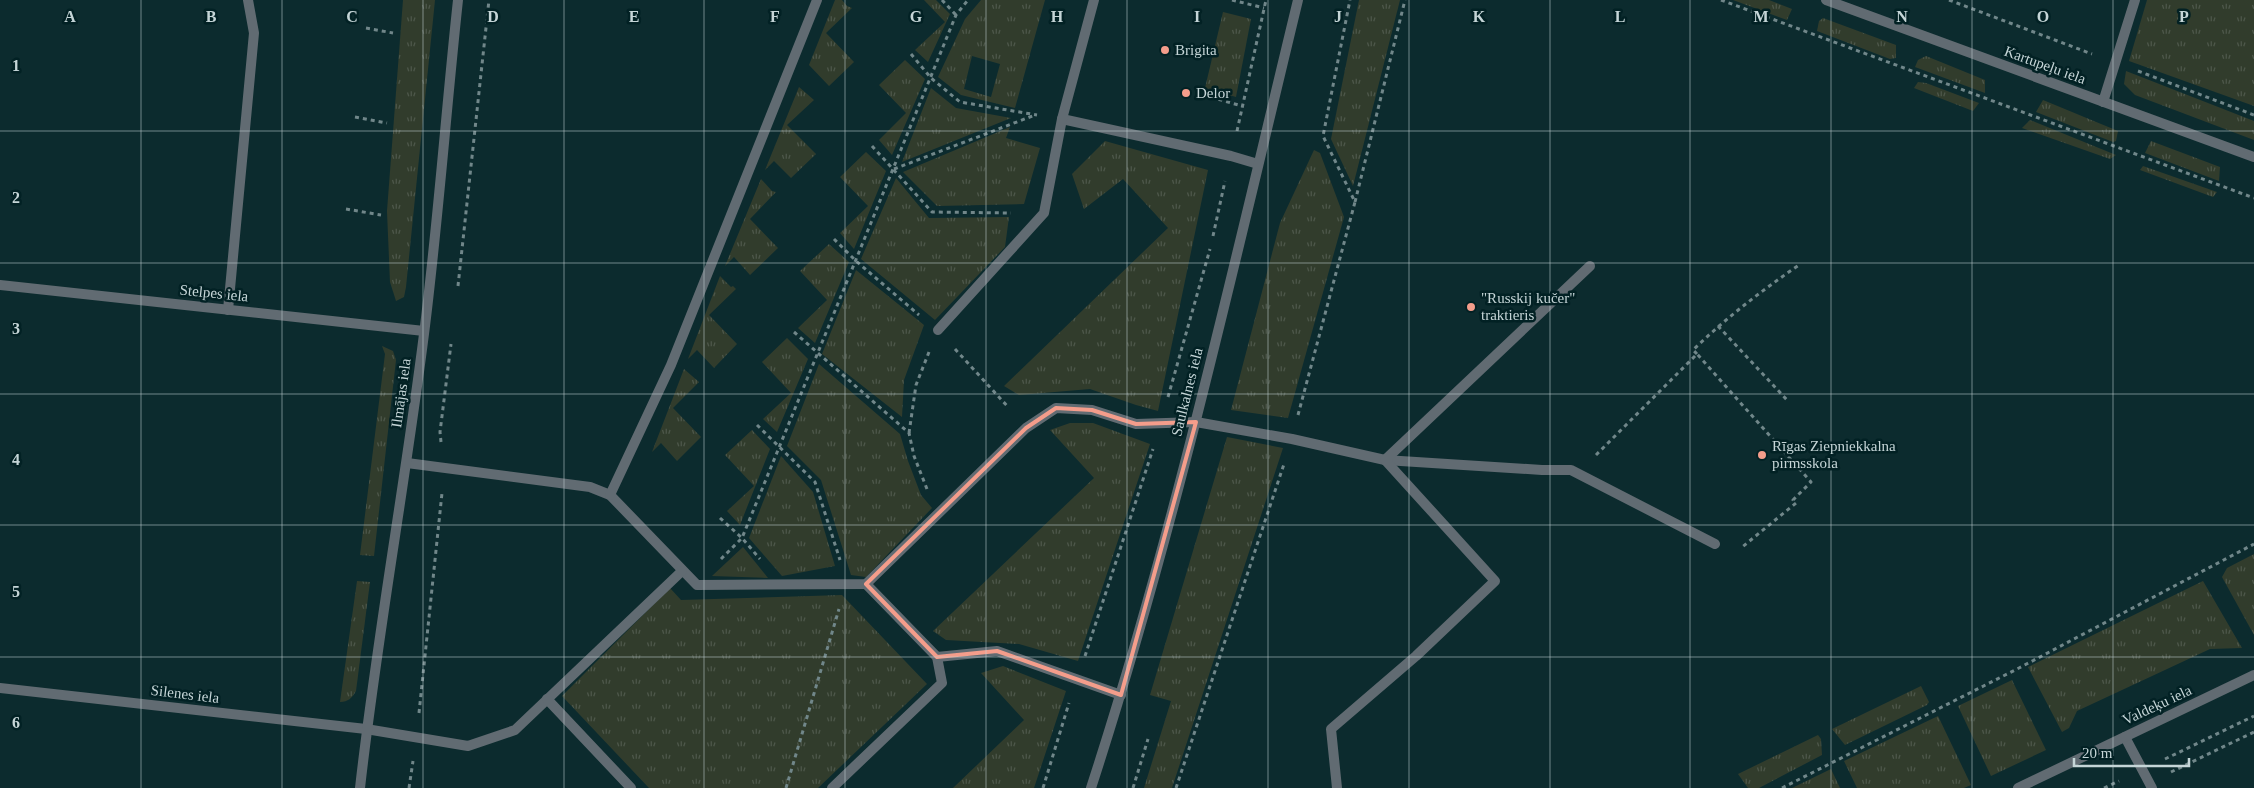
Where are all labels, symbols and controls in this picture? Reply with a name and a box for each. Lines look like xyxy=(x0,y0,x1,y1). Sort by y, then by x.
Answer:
text: A xyxy=(64,8,76,25)
text: B xyxy=(206,8,217,25)
text: C xyxy=(346,8,358,25)
text: D xyxy=(487,8,499,25)
text: E xyxy=(629,8,639,25)
text: F xyxy=(770,8,780,25)
text: G xyxy=(910,8,923,25)
text: H xyxy=(1051,8,1064,25)
text: I xyxy=(1194,8,1200,25)
text: J xyxy=(1334,8,1342,25)
text: K xyxy=(1473,8,1486,25)
text: L xyxy=(1615,8,1625,25)
text: M xyxy=(1753,8,1769,25)
text: N xyxy=(1896,8,1908,25)
text: O xyxy=(2037,8,2049,25)
text: P xyxy=(2179,8,2189,25)
place label: Brigita xyxy=(1175,42,1217,58)
street label: Kartupeļu iela xyxy=(2002,43,2088,88)
marker: Brigita xyxy=(1159,44,1171,56)
text: 1 xyxy=(12,57,20,74)
place label: Delor xyxy=(1196,85,1230,101)
marker: Delor xyxy=(1180,87,1192,99)
text: 2 xyxy=(12,189,20,206)
street label: Stelpes iela xyxy=(179,281,249,305)
place label: "Russkij kučer" traktieris xyxy=(1481,290,1575,323)
marker: "Russkij kučer" traktieris xyxy=(1465,301,1477,313)
text: 3 xyxy=(12,320,20,337)
street label: Saulkalnes iela xyxy=(1168,346,1206,438)
street label: Ilmājas iela xyxy=(388,357,414,429)
place label: Rīgas Ziepniekkalna pirmsskola xyxy=(1772,438,1896,471)
marker: Rīgas Ziepniekkalna pirmsskola xyxy=(1756,449,1768,461)
text: 4 xyxy=(12,451,20,468)
text: 5 xyxy=(12,583,20,600)
street label: Silenes iela xyxy=(150,682,220,706)
street label: Valdeķu iela xyxy=(2120,682,2195,729)
text: 6 xyxy=(12,714,20,731)
scale bar xyxy=(2074,736,2189,768)
text: 20 m xyxy=(2082,745,2113,761)

